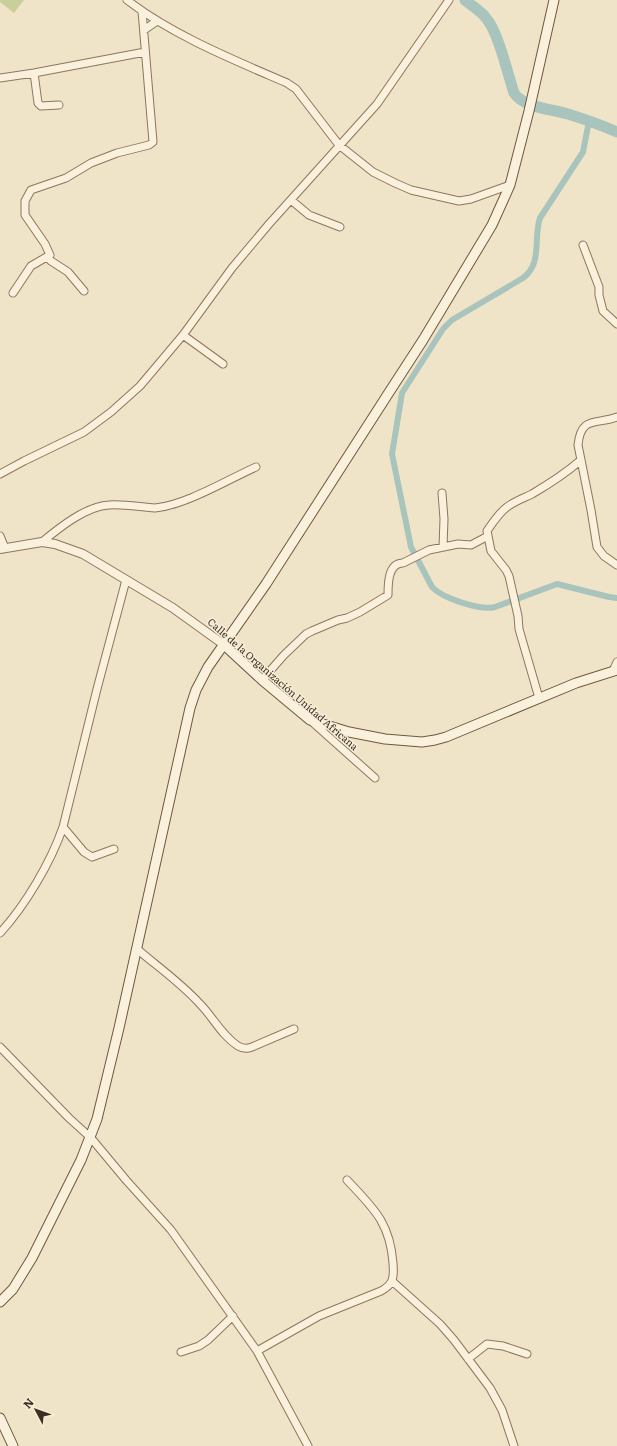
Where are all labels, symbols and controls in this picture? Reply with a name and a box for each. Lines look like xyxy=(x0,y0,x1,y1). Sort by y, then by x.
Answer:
street label: Calle de la Organización Unidad Africana xyxy=(205,614,362,754)
north arrow xyxy=(16,1390,56,1430)
text: N xyxy=(19,1394,37,1412)

